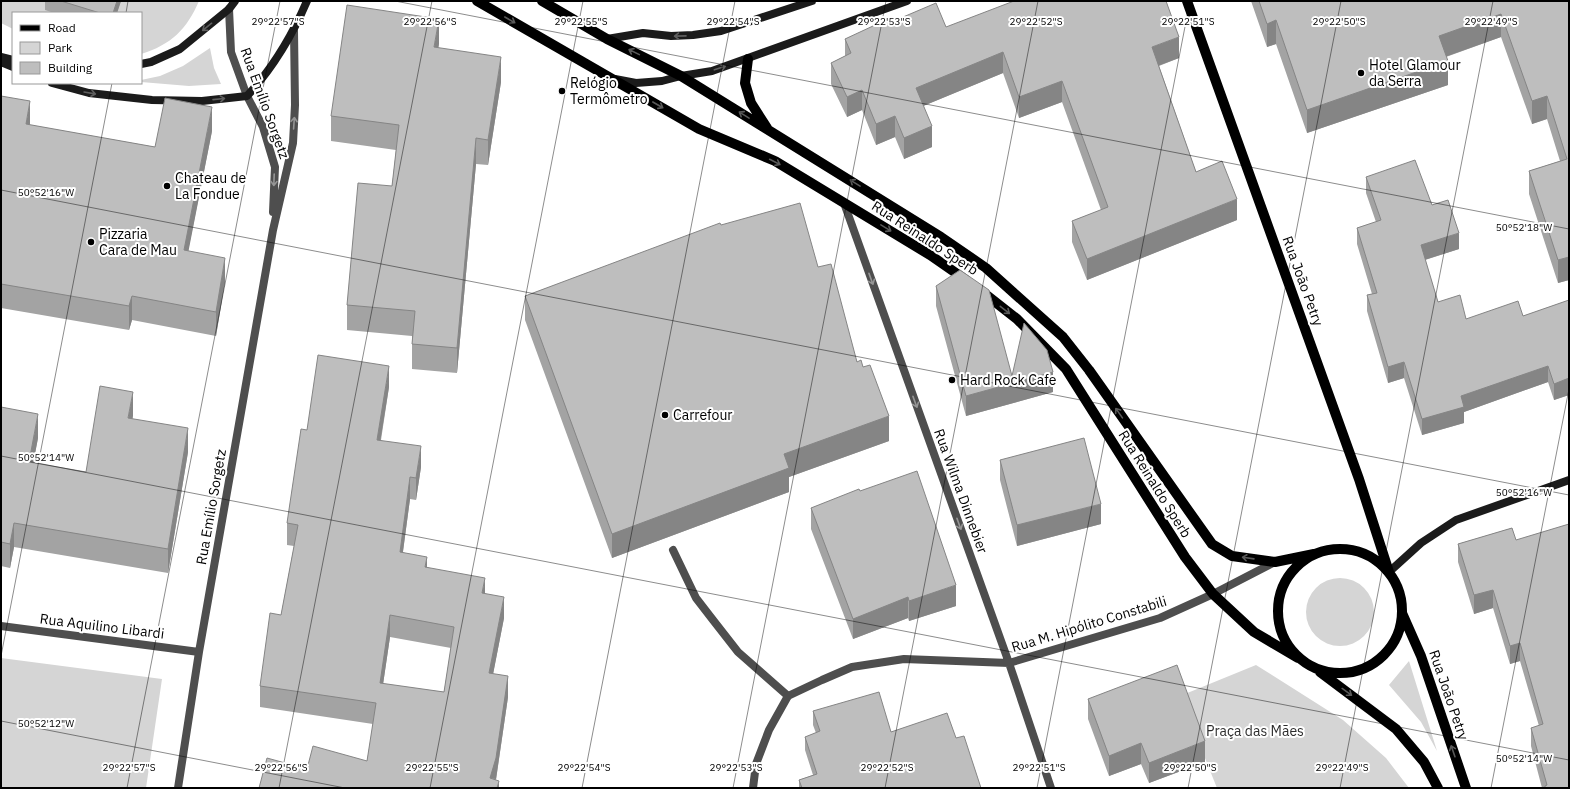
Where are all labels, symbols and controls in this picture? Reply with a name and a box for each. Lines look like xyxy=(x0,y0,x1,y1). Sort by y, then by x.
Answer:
legend xyxy=(12,12,142,84)
text: 29°22'57"S xyxy=(251,15,305,28)
text: 29°22'56"S xyxy=(403,15,457,28)
text: 29°22'55"S xyxy=(554,15,608,28)
text: 29°22'54"S xyxy=(706,15,760,28)
text: 29°22'53"S xyxy=(857,15,911,28)
text: 29°22'52"S xyxy=(1009,15,1063,28)
text: 29°22'51"S xyxy=(1161,15,1215,28)
text: 29°22'50"S xyxy=(1312,15,1366,28)
text: 29°22'49"S xyxy=(1464,15,1518,28)
one-way arrow xyxy=(504,17,516,25)
text: Road xyxy=(48,20,76,35)
one-way arrow xyxy=(202,23,212,32)
one-way arrow xyxy=(674,32,687,39)
text: Park xyxy=(48,40,73,55)
street label: Rua Emílio Sorgetz xyxy=(236,45,294,162)
one-way arrow xyxy=(628,48,640,56)
place label: Hotel Glamour da Serra xyxy=(1369,56,1461,90)
text: Building xyxy=(48,60,93,75)
one-way arrow xyxy=(713,64,726,71)
marker: Hotel Glamour da Serra xyxy=(1356,68,1366,78)
place label: Relógio Termômetro xyxy=(570,74,648,108)
marker: Relógio Termômetro xyxy=(557,86,567,96)
one-way arrow xyxy=(83,89,96,97)
one-way arrow xyxy=(212,95,225,103)
one-way arrow xyxy=(652,102,664,110)
one-way arrow xyxy=(739,111,750,119)
one-way arrow xyxy=(291,117,298,130)
one-way arrow xyxy=(768,159,780,166)
place label: Chateau de La Fondue xyxy=(175,169,247,203)
one-way arrow xyxy=(271,173,278,186)
one-way arrow xyxy=(849,179,861,187)
marker: Chateau de La Fondue xyxy=(162,181,172,191)
text: 50°52'16"W xyxy=(18,186,74,199)
street label: Rua Reinaldo Sperb xyxy=(868,197,982,279)
text: 50°52'18"W xyxy=(1496,221,1552,234)
place label: Pizzaria Cara de Mau xyxy=(99,225,177,259)
one-way arrow xyxy=(880,225,892,233)
street label: Rua João Petry xyxy=(1278,234,1328,328)
marker: Pizzaria Cara de Mau xyxy=(86,237,96,247)
one-way arrow xyxy=(868,273,876,285)
one-way arrow xyxy=(999,305,1010,314)
place label: Hard Rock Cafe xyxy=(960,371,1057,389)
marker: Hard Rock Cafe xyxy=(947,375,957,385)
one-way arrow xyxy=(912,395,919,408)
place label: Carrefour xyxy=(673,406,732,424)
one-way arrow xyxy=(1115,408,1123,419)
marker: Carrefour xyxy=(660,410,670,420)
street label: Rua Wilma Dinnebier xyxy=(930,426,992,556)
street label: Rua Reinaldo Sperb xyxy=(1115,427,1195,541)
street label: Rua Emílio Sorgetz xyxy=(192,447,230,566)
text: 50°52'14"W xyxy=(18,451,74,464)
text: 50°52'16"W xyxy=(1496,486,1552,499)
one-way arrow xyxy=(956,517,963,530)
one-way arrow xyxy=(1242,554,1255,562)
street label: Rua M. Hipólito Constabili xyxy=(1009,592,1169,656)
street label: Rua Aquilino Libardi xyxy=(39,609,165,643)
street label: Rua João Petry xyxy=(1425,647,1473,743)
one-way arrow xyxy=(1341,688,1352,696)
text: 50°52'12"W xyxy=(18,717,74,730)
park label: Praça das Mães xyxy=(1206,722,1304,740)
one-way arrow xyxy=(1449,745,1457,757)
text: 50°52'14"W xyxy=(1496,752,1552,765)
text: 29°22'57"S xyxy=(102,761,156,774)
text: 29°22'56"S xyxy=(254,761,308,774)
text: 29°22'55"S xyxy=(405,761,459,774)
text: 29°22'54"S xyxy=(557,761,611,774)
text: 29°22'53"S xyxy=(709,761,763,774)
text: 29°22'52"S xyxy=(860,761,914,774)
text: 29°22'51"S xyxy=(1012,761,1066,774)
text: 29°22'50"S xyxy=(1163,761,1217,774)
text: 29°22'49"S xyxy=(1315,761,1369,774)

